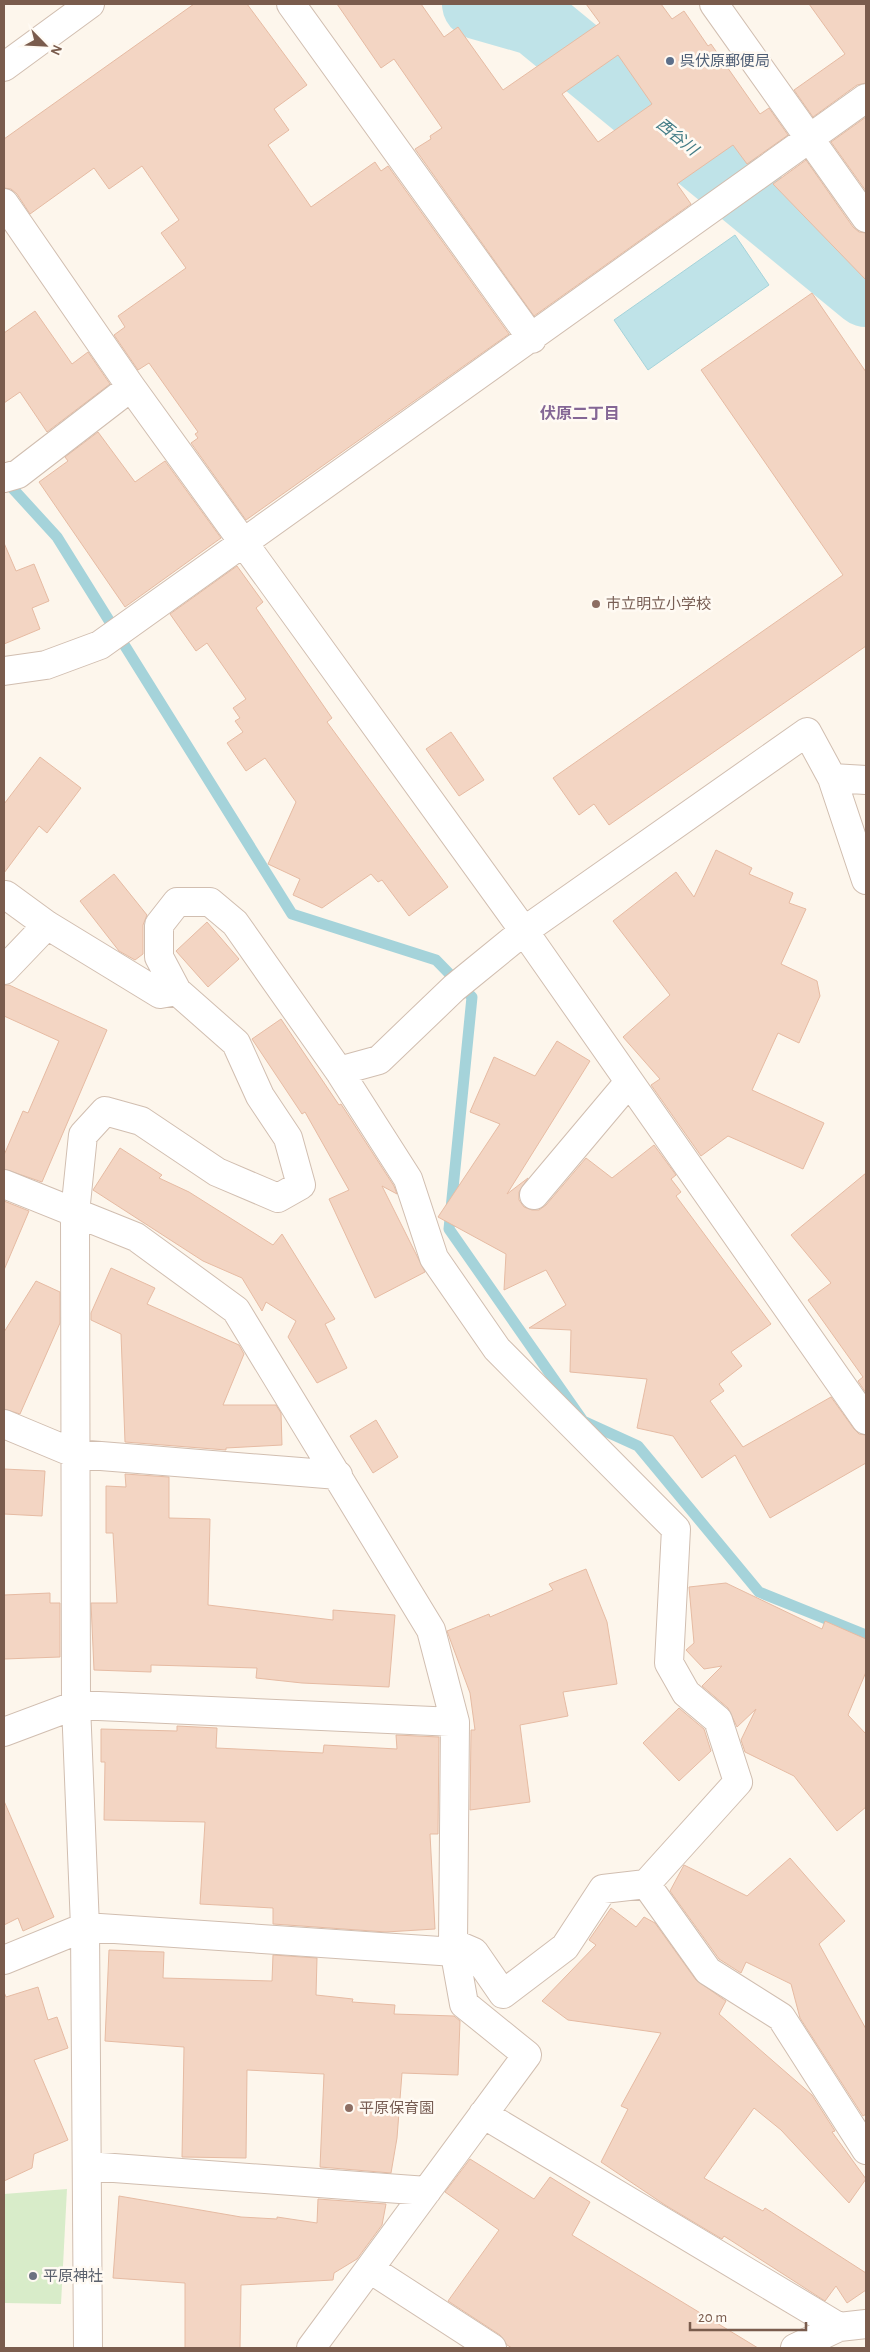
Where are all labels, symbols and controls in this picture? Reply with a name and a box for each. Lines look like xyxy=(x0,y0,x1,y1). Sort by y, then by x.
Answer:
north arrow xyxy=(20,20,70,70)
text: N xyxy=(48,43,64,57)
place label: 呉伏原郵便局 xyxy=(680,53,770,69)
marker: 呉伏原郵便局 xyxy=(664,55,676,67)
water label: 西谷川 xyxy=(653,115,703,160)
district label: 伏原二丁目 xyxy=(540,405,620,422)
place label: 市立明立小学校 xyxy=(606,596,711,612)
marker: 市立明立小学校 xyxy=(590,598,602,610)
place label: 平原保育園 xyxy=(359,2100,434,2116)
marker: 平原保育園 xyxy=(343,2102,355,2114)
place label: 平原神社 xyxy=(43,2268,103,2284)
marker: 平原神社 xyxy=(27,2270,39,2282)
scale bar xyxy=(690,2300,806,2332)
text: 20 m xyxy=(698,2310,727,2325)

